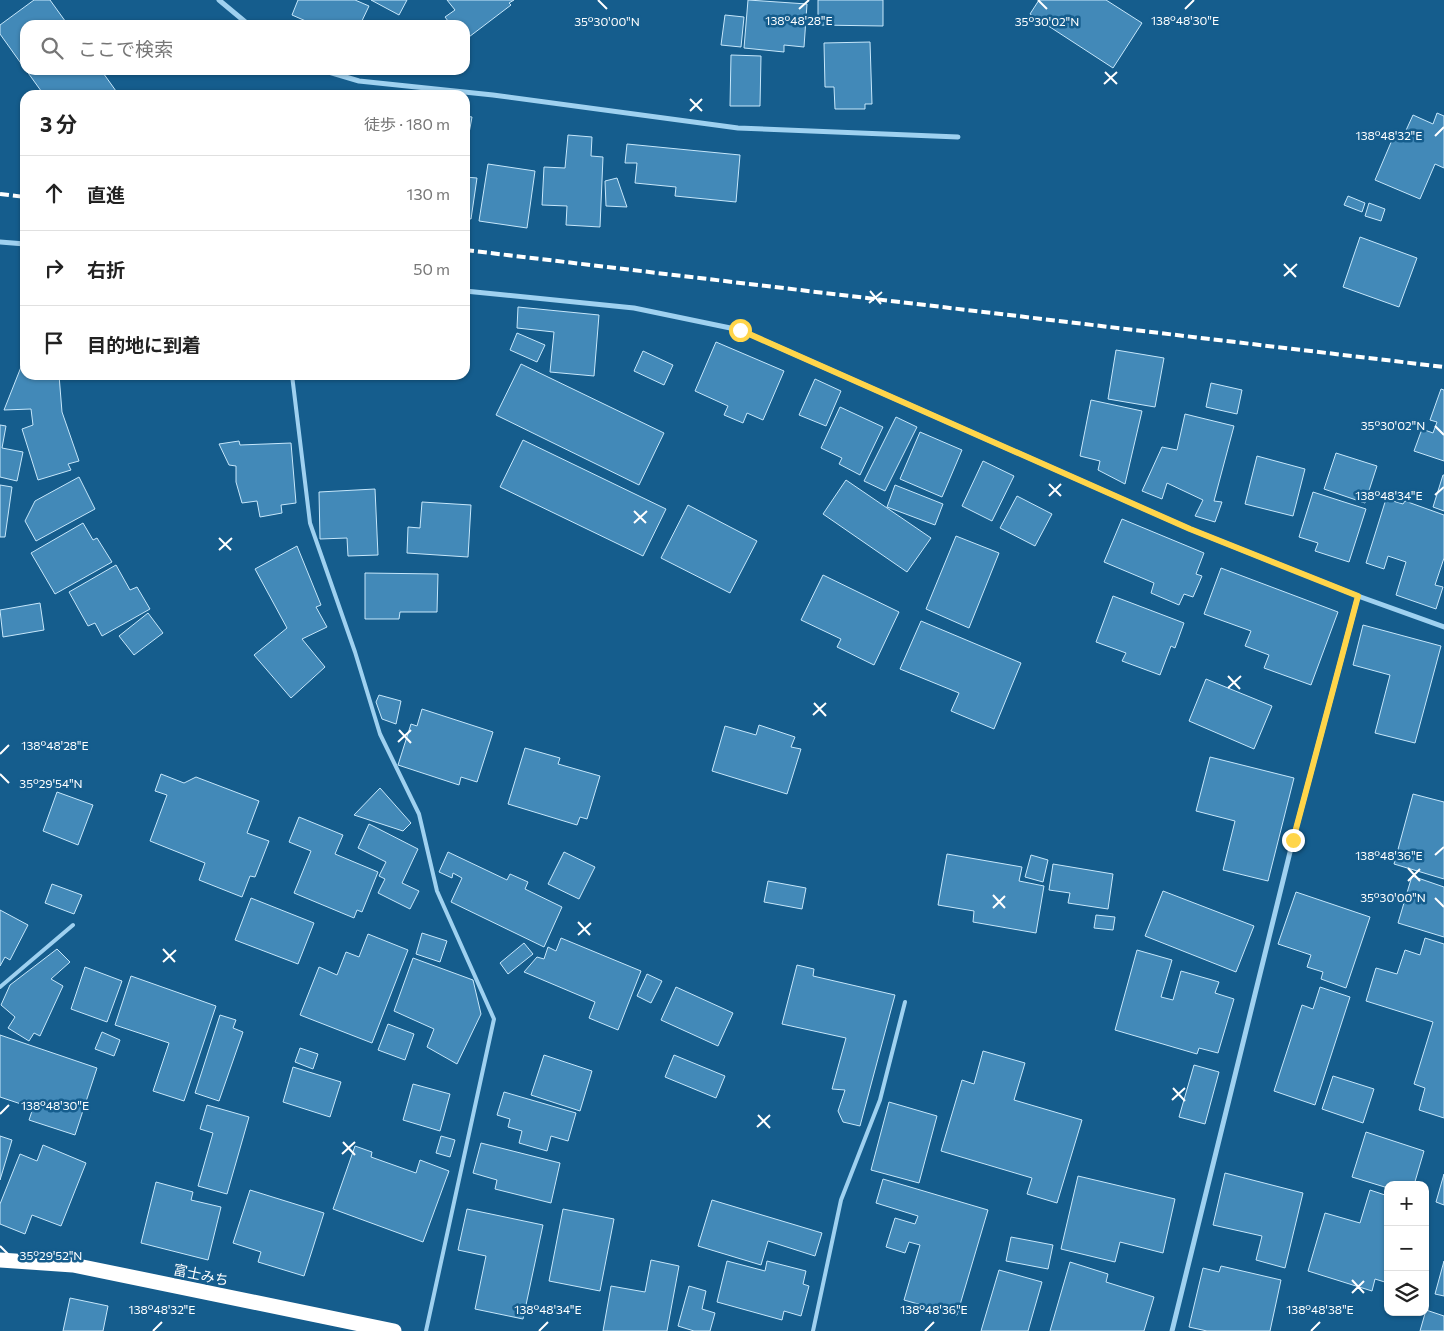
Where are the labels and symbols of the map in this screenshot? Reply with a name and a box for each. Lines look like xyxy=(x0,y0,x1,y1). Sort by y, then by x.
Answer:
text: 138°48'28"E xyxy=(765,13,833,27)
text: 138°48'30"E xyxy=(1151,13,1219,27)
text: 35°30'00"N xyxy=(574,14,640,28)
text: 35°30'02"N xyxy=(1015,14,1079,28)
text: 138°48'32"E xyxy=(1356,128,1422,142)
route start xyxy=(729,319,752,342)
text: 35°30'02"N xyxy=(1361,418,1425,432)
text: 138°48'34"E xyxy=(1355,488,1423,502)
text: 138°48'28"E xyxy=(21,738,89,752)
text: 35°29'54"N xyxy=(19,776,83,790)
route end xyxy=(1282,829,1305,852)
text: 138°48'36"E xyxy=(1355,848,1423,862)
text: 35°30'00"N xyxy=(1360,890,1426,904)
text: 138°48'30"E xyxy=(21,1098,89,1112)
text: 35°29'52"N xyxy=(20,1248,82,1262)
street label: 富士みち xyxy=(172,1260,230,1289)
text: 138°48'32"E xyxy=(129,1302,195,1316)
text: 138°48'34"E xyxy=(514,1302,582,1316)
text: 138°48'36"E xyxy=(900,1302,968,1316)
text: 138°48'38"E xyxy=(1286,1302,1354,1316)

